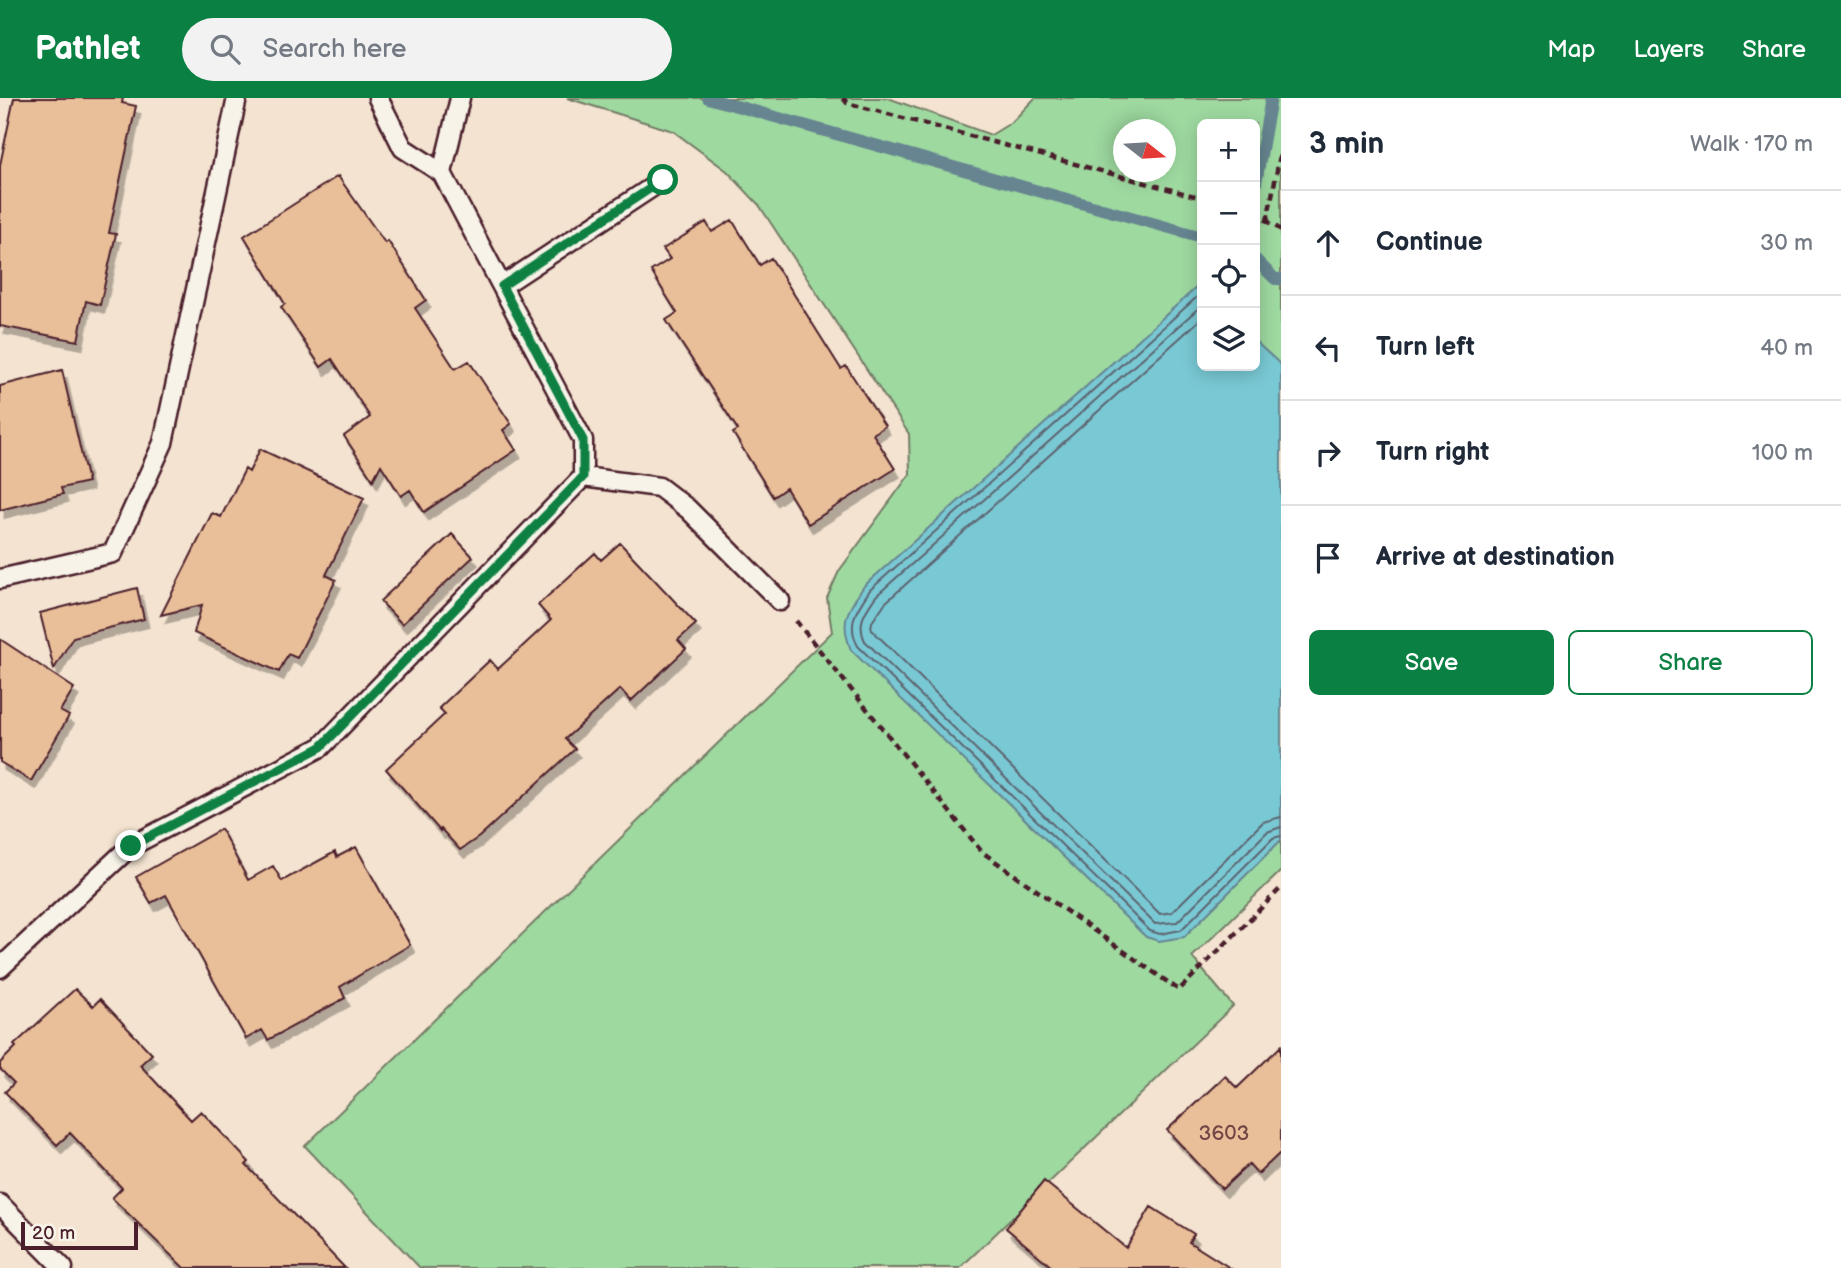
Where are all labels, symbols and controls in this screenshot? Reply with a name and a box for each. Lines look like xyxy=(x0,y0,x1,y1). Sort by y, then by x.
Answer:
search box xyxy=(182,18,672,81)
text: Pathlet xyxy=(35,29,140,69)
icon: search xyxy=(206,30,244,68)
text: Search here xyxy=(262,34,406,65)
text: Map xyxy=(1547,35,1595,64)
text: Layers xyxy=(1633,35,1704,64)
text: Share xyxy=(1742,35,1806,64)
north arrow xyxy=(1113,119,1176,182)
map controls xyxy=(1197,119,1260,371)
button: + xyxy=(1197,119,1260,182)
text: 3 min xyxy=(1309,126,1384,162)
text: Walk · 170 m xyxy=(1690,130,1813,158)
route start xyxy=(647,164,678,195)
button: − xyxy=(1197,182,1260,245)
icon: ahead xyxy=(1309,224,1347,262)
text: Continue xyxy=(1376,227,1483,258)
text: 30 m xyxy=(1760,229,1813,257)
button: locate xyxy=(1197,245,1260,308)
button: layers xyxy=(1197,308,1260,371)
icon: left xyxy=(1309,329,1347,367)
text: Turn left xyxy=(1376,332,1475,363)
text: 40 m xyxy=(1760,334,1813,362)
icon: right xyxy=(1309,434,1347,472)
text: Turn right xyxy=(1376,437,1489,468)
text: 100 m xyxy=(1752,439,1813,467)
icon: arrive xyxy=(1309,539,1347,577)
text: Arrive at destination xyxy=(1376,542,1615,573)
button: Save xyxy=(1309,630,1554,695)
button: Share xyxy=(1568,630,1813,695)
route end xyxy=(115,830,146,861)
house number: 3603 xyxy=(1198,1121,1250,1146)
scale bar xyxy=(21,1219,138,1251)
text: 20 m xyxy=(32,1222,75,1245)

